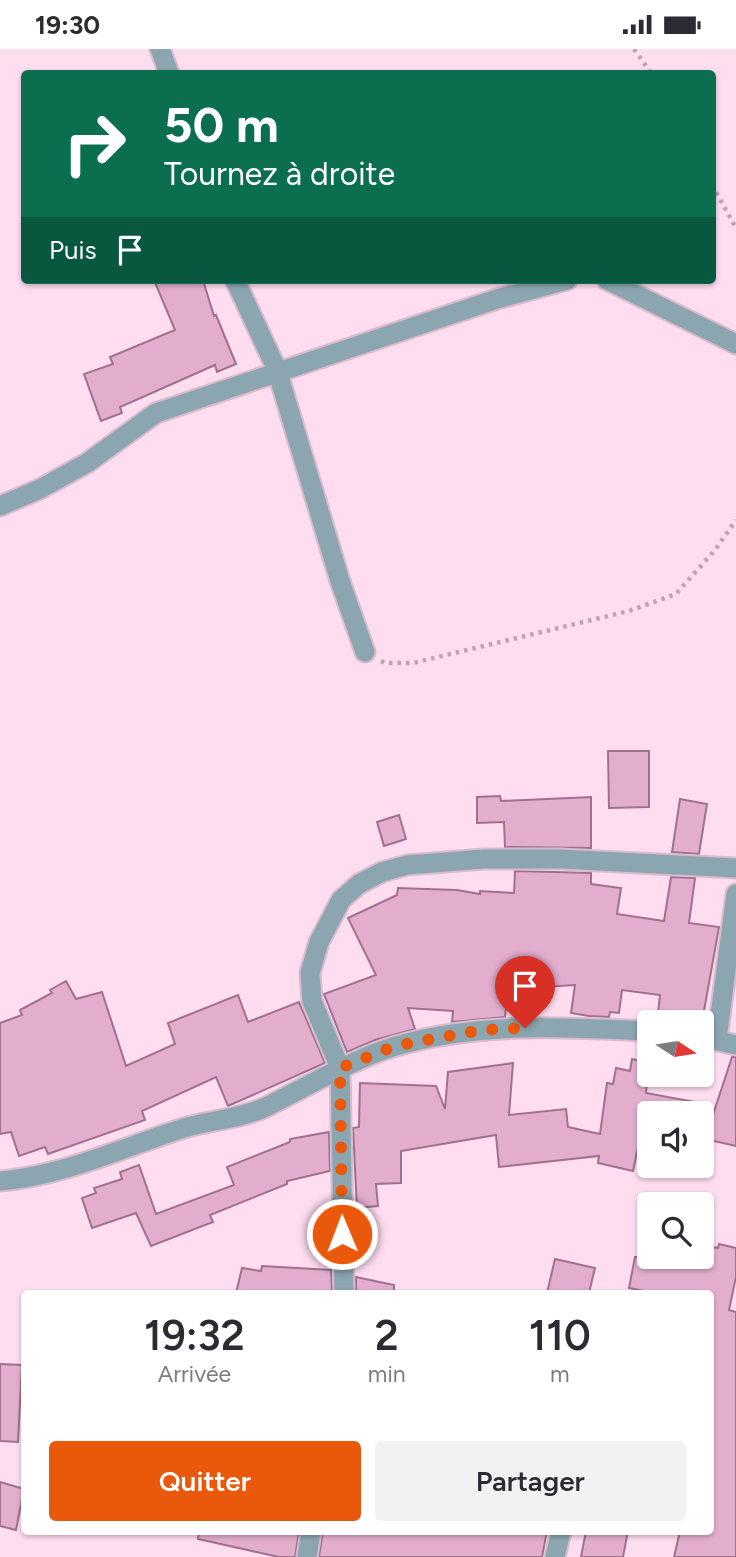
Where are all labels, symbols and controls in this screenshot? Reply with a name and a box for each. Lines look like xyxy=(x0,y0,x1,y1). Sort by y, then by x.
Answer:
text: 19:30 xyxy=(35,9,100,41)
text: 50 m xyxy=(164,95,279,154)
icon: right xyxy=(49,98,140,189)
text: Tournez à droite xyxy=(164,155,395,193)
icon: arrive xyxy=(111,231,149,269)
text: Puis xyxy=(49,234,97,266)
pin xyxy=(495,956,555,1028)
icon: arrive xyxy=(506,967,544,1005)
north arrow xyxy=(637,1010,714,1087)
map controls xyxy=(637,1010,714,1269)
button: sound xyxy=(637,1101,714,1178)
button: search xyxy=(637,1192,714,1269)
position arrow xyxy=(305,1197,379,1271)
text: 19:32 xyxy=(144,1310,245,1361)
text: 2 xyxy=(375,1310,399,1361)
text: 110 xyxy=(529,1310,591,1361)
text: Arrivée xyxy=(158,1360,231,1388)
text: min xyxy=(368,1360,406,1388)
text: m xyxy=(550,1360,570,1388)
button: Quitter xyxy=(49,1441,361,1521)
button: Partager xyxy=(375,1441,686,1521)

